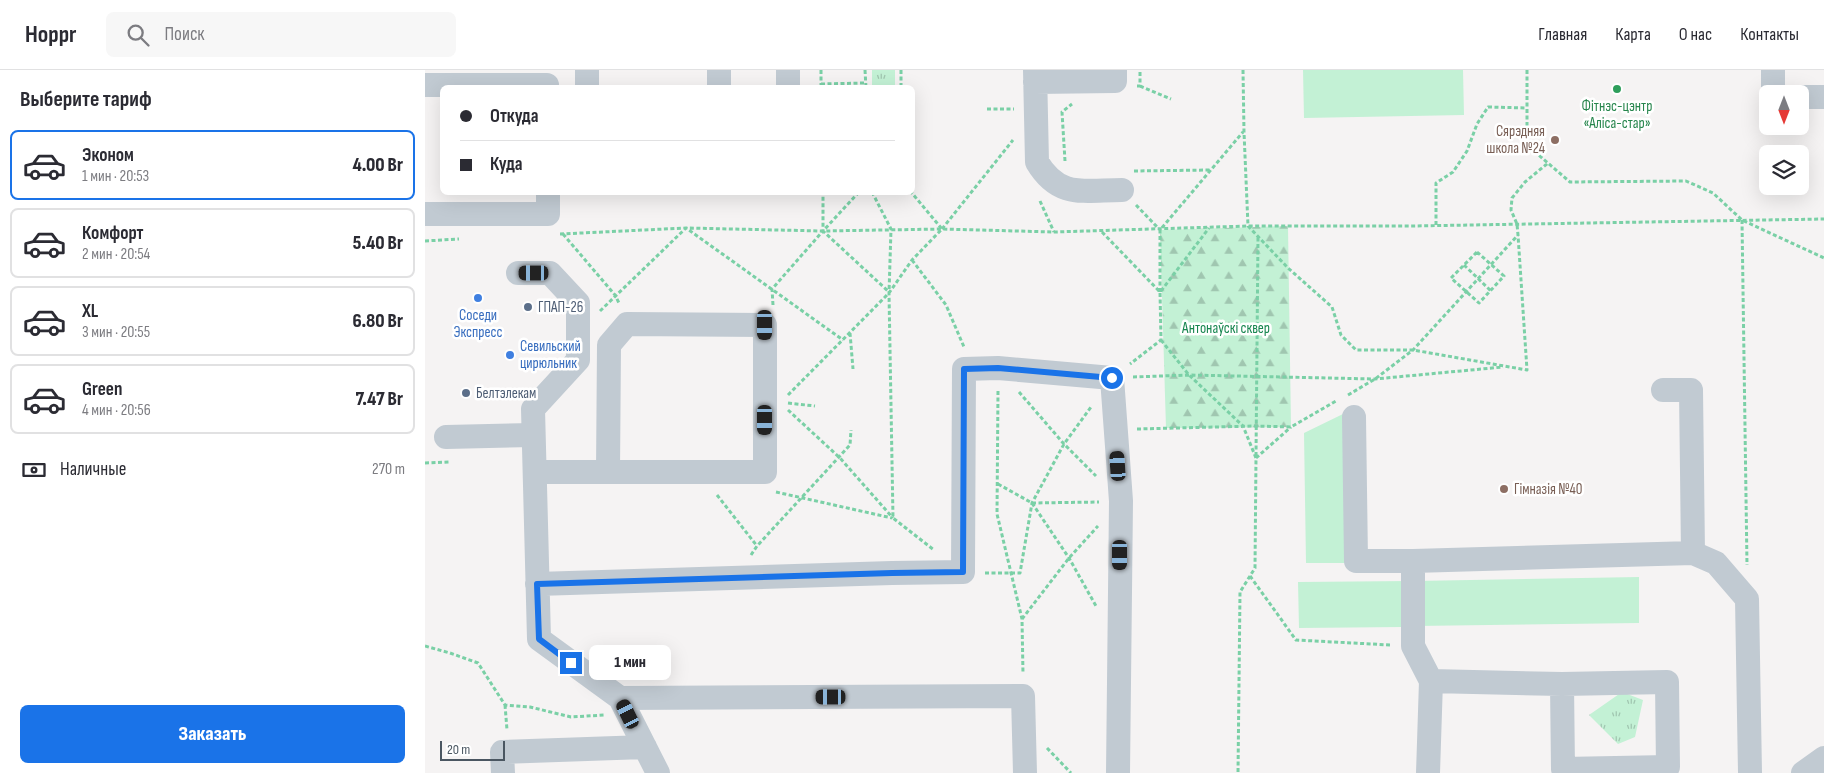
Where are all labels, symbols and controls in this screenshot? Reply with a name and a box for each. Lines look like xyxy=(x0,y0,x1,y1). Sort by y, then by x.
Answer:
search box xyxy=(106,12,456,57)
text: Hoppr xyxy=(25,20,76,49)
icon: search xyxy=(124,21,152,49)
text: Поиск xyxy=(164,23,205,46)
text: Главная xyxy=(1538,24,1587,45)
text: Карта xyxy=(1615,24,1651,45)
text: О нас xyxy=(1679,24,1712,45)
text: Контакты xyxy=(1740,24,1799,45)
marker: Фітнэс-цэнтр «Аліса-стар» xyxy=(1611,83,1623,95)
north arrow xyxy=(1759,85,1809,135)
map controls xyxy=(1759,85,1809,195)
text: Выберите тариф xyxy=(20,86,152,113)
place label: Фітнэс-цэнтр «Аліса-стар» xyxy=(1582,97,1652,133)
text: Откуда xyxy=(490,105,539,128)
place label: Сярэдняя школа №24 xyxy=(1486,122,1545,158)
marker: Сярэдняя школа №24 xyxy=(1549,134,1561,146)
icon: car xyxy=(22,143,67,188)
text: Эконом xyxy=(82,144,134,167)
button: layers xyxy=(1759,145,1809,195)
text: Куда xyxy=(490,153,523,176)
text: 4.00 Br xyxy=(352,154,403,177)
text: 1 мин · 20:53 xyxy=(82,167,149,186)
icon: car xyxy=(22,221,67,266)
text: Комфорт xyxy=(82,222,144,245)
text: 5.40 Br xyxy=(353,232,403,255)
text: 2 мин · 20:54 xyxy=(82,245,150,264)
car xyxy=(519,266,549,281)
marker: Соседи Экспресс xyxy=(472,292,484,304)
place label: ГПАП-26 xyxy=(538,298,583,317)
icon: car xyxy=(22,299,67,344)
text: XL xyxy=(82,300,98,323)
marker: ГПАП-26 xyxy=(522,301,534,313)
place label: Соседи Экспресс xyxy=(454,306,502,342)
text: 6.80 Br xyxy=(352,310,403,333)
car xyxy=(757,310,772,340)
park label: Антонаўскі сквер xyxy=(1181,319,1270,338)
text: 3 мин · 20:55 xyxy=(82,323,150,342)
place label: Севильский цирюльник xyxy=(520,337,581,373)
marker: Севильский цирюльник xyxy=(504,349,516,361)
route start xyxy=(1101,367,1123,389)
icon: car xyxy=(22,377,67,422)
text: Green xyxy=(82,378,122,401)
place label: Белтэлекам xyxy=(476,384,536,403)
marker: Белтэлекам xyxy=(460,387,472,399)
text: 7.47 Br xyxy=(355,388,403,411)
text: 4 мин · 20:56 xyxy=(82,401,151,420)
car xyxy=(757,405,772,435)
car xyxy=(1109,451,1126,481)
icon: cash xyxy=(20,456,48,484)
text: Наличные xyxy=(60,458,126,481)
text: 270 m xyxy=(372,460,405,479)
place label: Гімназія №40 xyxy=(1514,480,1583,499)
marker: Гімназія №40 xyxy=(1498,483,1510,495)
car xyxy=(1112,540,1127,570)
callout: 1 мин xyxy=(589,646,671,680)
route end xyxy=(560,652,582,674)
text: 1 мин xyxy=(614,653,646,672)
car xyxy=(816,690,846,705)
car xyxy=(614,697,641,731)
button: Заказать xyxy=(20,705,405,763)
scale bar xyxy=(440,738,505,761)
text: 20 m xyxy=(447,741,470,758)

